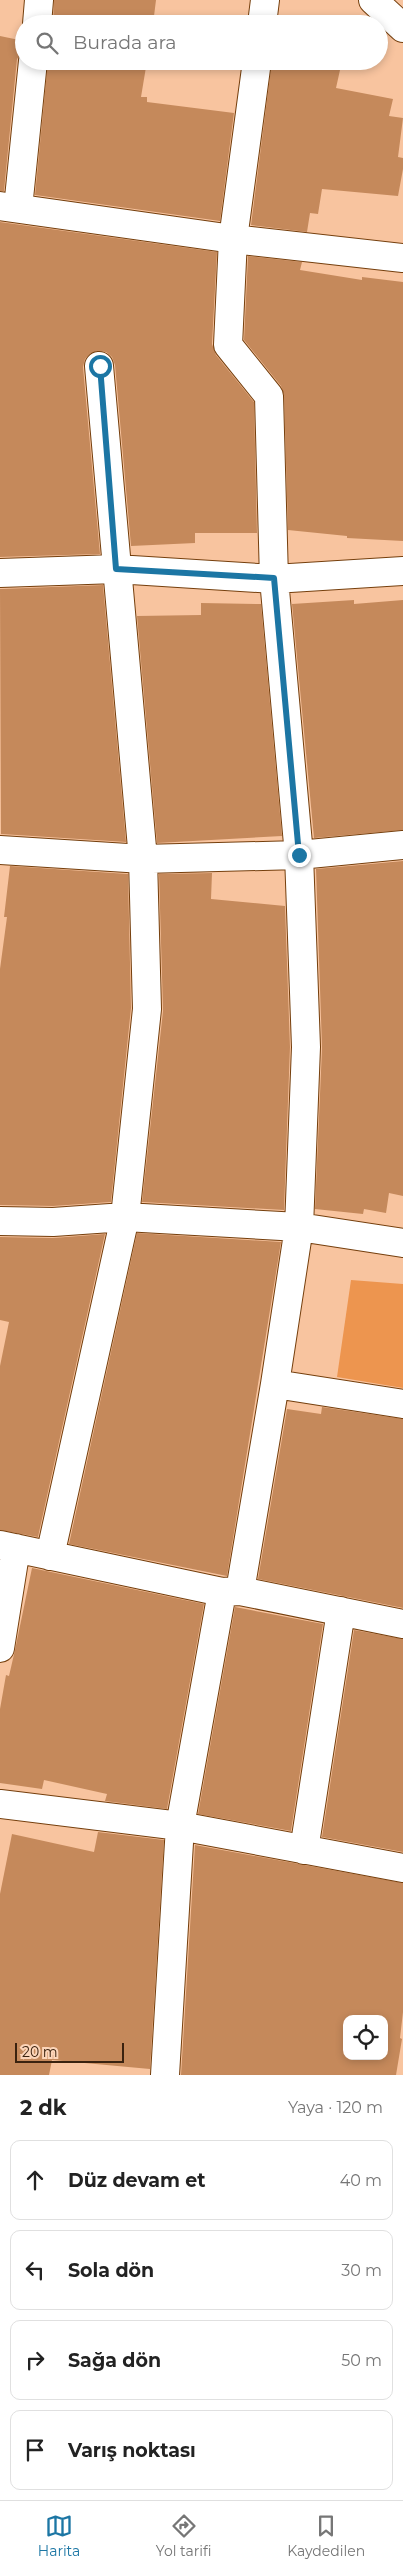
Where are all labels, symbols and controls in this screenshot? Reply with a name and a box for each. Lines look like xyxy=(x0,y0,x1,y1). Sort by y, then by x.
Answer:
search box xyxy=(15,15,388,70)
icon: search xyxy=(33,29,61,57)
text: Burada ara xyxy=(73,31,177,54)
route start xyxy=(89,355,112,378)
route end xyxy=(288,844,311,867)
map controls xyxy=(343,2015,388,2060)
button: locate xyxy=(343,2015,388,2060)
scale bar xyxy=(15,2040,124,2063)
text: 20 m xyxy=(22,2043,58,2061)
text: 2 dk xyxy=(20,2095,67,2120)
text: Yaya · 120 m xyxy=(288,2098,383,2117)
icon: ahead xyxy=(21,2166,49,2194)
text: Düz devam et xyxy=(68,2169,206,2192)
text: 40 m xyxy=(340,2171,382,2190)
icon: left xyxy=(21,2256,49,2284)
text: Sola dön xyxy=(68,2259,154,2282)
text: 30 m xyxy=(341,2261,382,2280)
icon: right xyxy=(21,2346,49,2374)
text: Sağa dön xyxy=(68,2349,161,2372)
text: 50 m xyxy=(341,2351,382,2370)
icon: arrive xyxy=(21,2436,49,2464)
text: Varış noktası xyxy=(68,2439,196,2462)
tab: Harita xyxy=(38,2512,80,2560)
tab: Yol tarifi xyxy=(156,2512,212,2560)
tab: Kaydedilen xyxy=(287,2512,365,2560)

